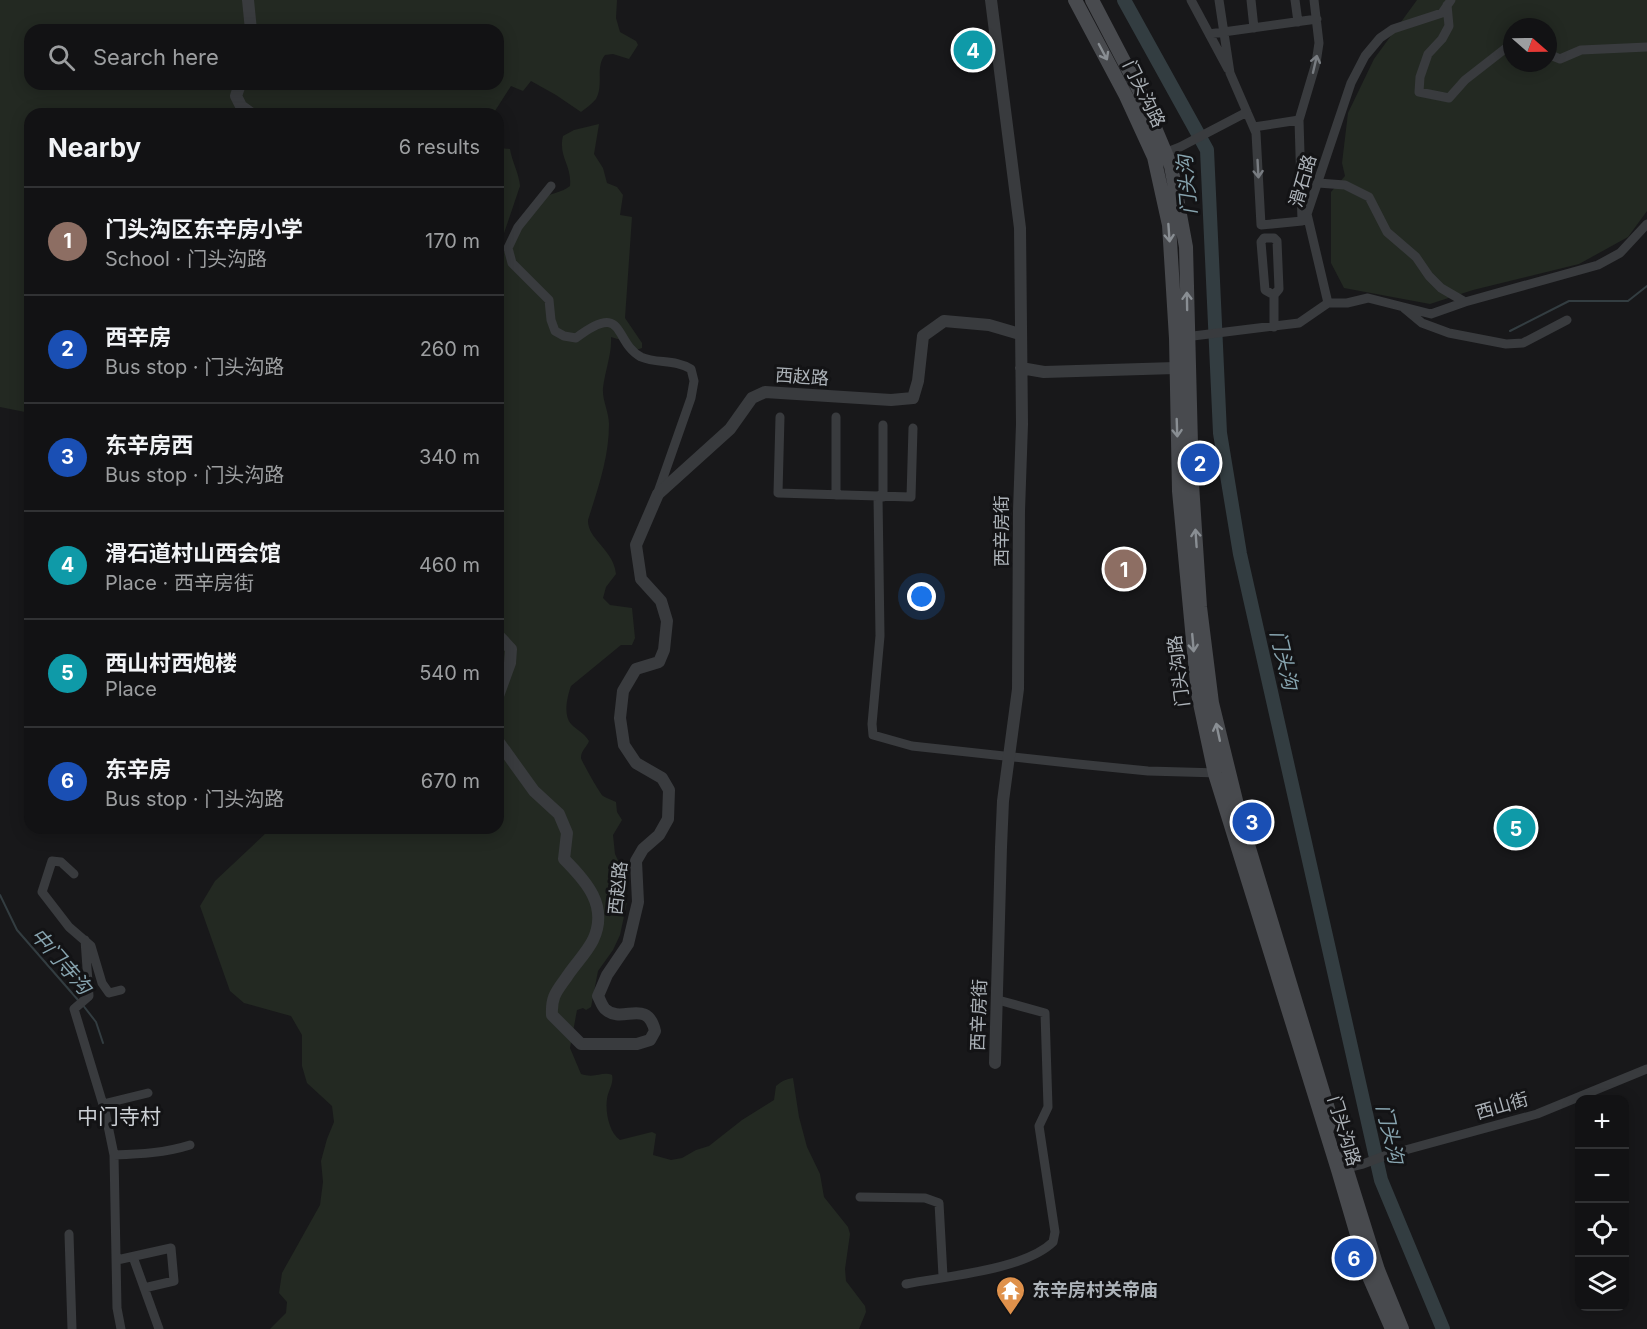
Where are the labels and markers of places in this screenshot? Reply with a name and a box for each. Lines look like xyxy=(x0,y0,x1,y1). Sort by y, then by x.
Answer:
pin: 4 xyxy=(954,28,992,72)
pin: 2 xyxy=(1180,440,1220,486)
pin: 1 xyxy=(1104,546,1144,592)
pin: 3 xyxy=(1232,800,1272,844)
pin: 5 xyxy=(1496,806,1536,850)
pin: 6 xyxy=(1334,1236,1374,1280)
temple icon: 东辛房村关帝庙 xyxy=(995,1274,1027,1316)
place label: 东辛房村关帝庙 xyxy=(1032,1279,1158,1300)

